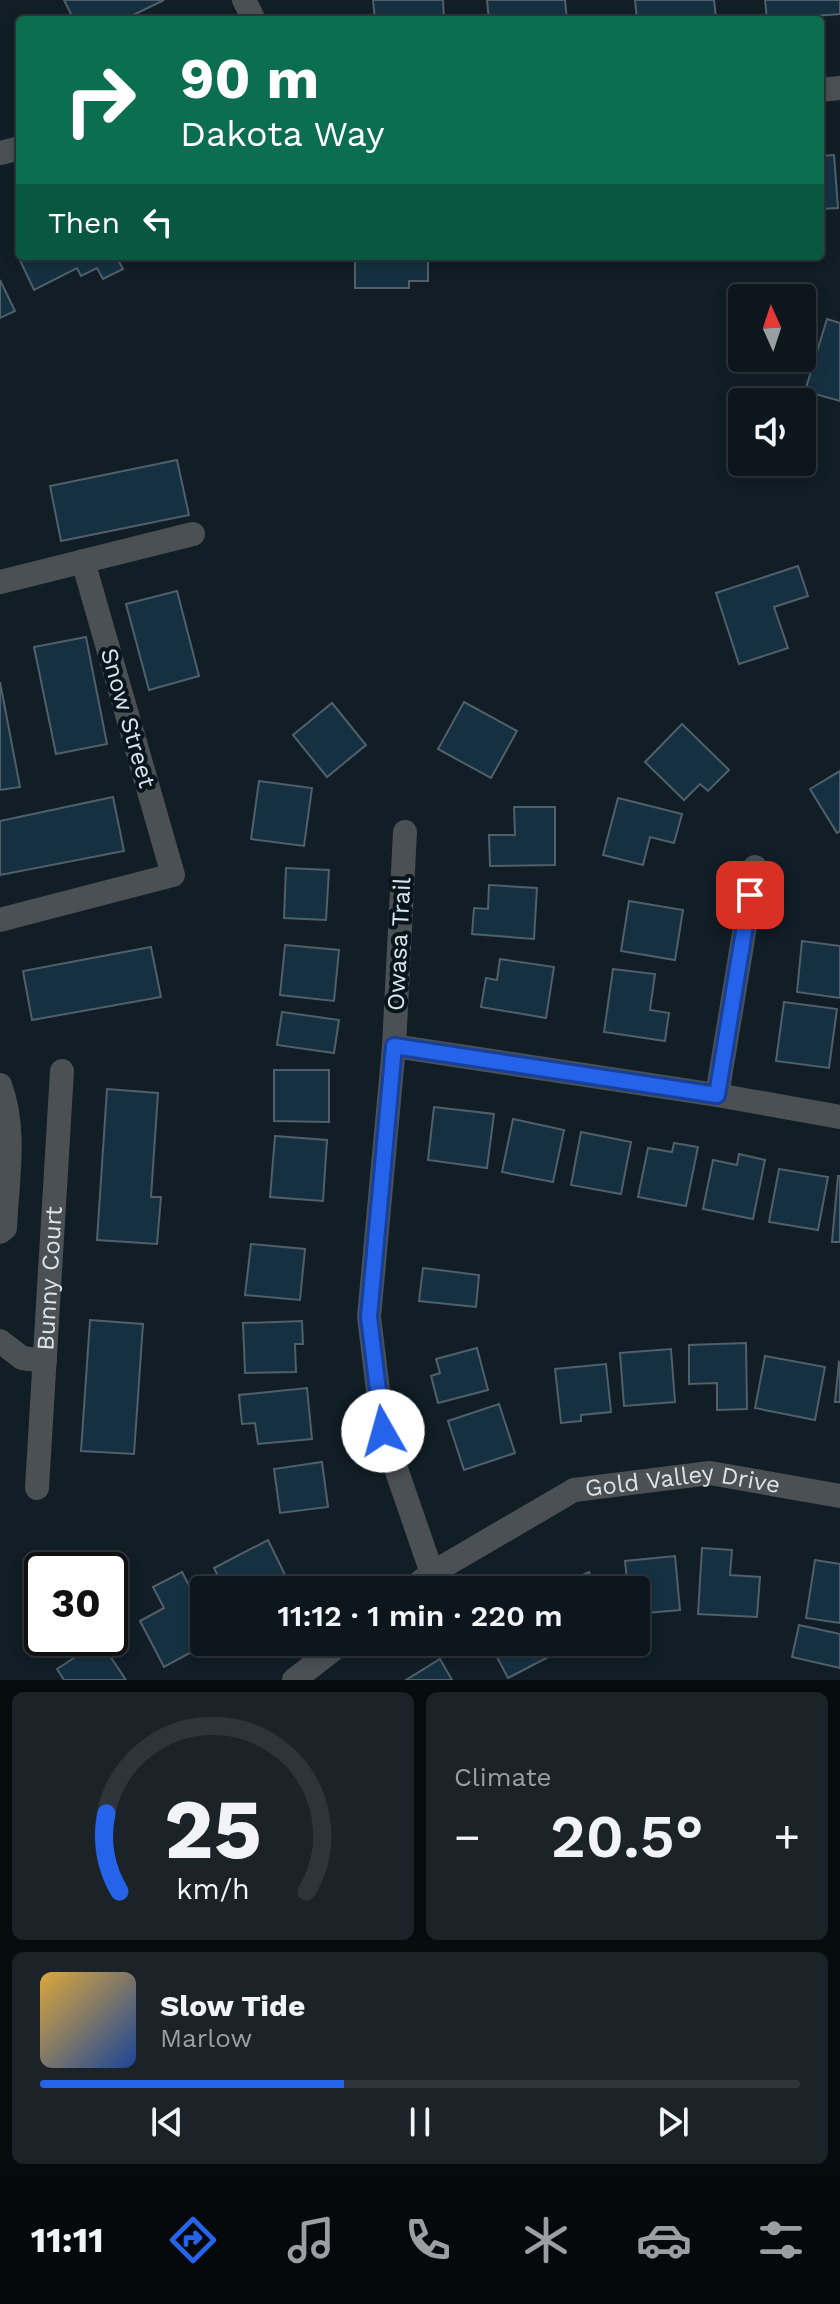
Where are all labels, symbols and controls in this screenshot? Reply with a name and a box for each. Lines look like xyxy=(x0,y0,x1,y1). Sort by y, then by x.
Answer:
text: 90 m xyxy=(180,46,319,112)
icon: right xyxy=(48,48,152,152)
text: Dakota Way xyxy=(180,113,384,155)
icon: left xyxy=(136,200,180,244)
text: Then xyxy=(48,205,120,240)
north arrow xyxy=(728,284,816,372)
map controls xyxy=(728,284,816,476)
button: sound xyxy=(728,388,816,476)
street label: Snow Street xyxy=(95,645,161,791)
pin xyxy=(716,861,784,929)
icon: arrive xyxy=(728,873,772,917)
street label: Owasa Trail xyxy=(382,876,417,1012)
street label: Bunny Court xyxy=(31,1205,68,1351)
position arrow xyxy=(341,1389,425,1473)
street label: Gold Valley Drive xyxy=(583,1459,783,1503)
speed limit sign: 30 xyxy=(24,1552,128,1656)
text: 11:12 · 1 min · 220 m xyxy=(278,1598,563,1633)
text: Climate xyxy=(454,1762,552,1792)
text: 25 xyxy=(164,1781,262,1878)
text: 20.5° xyxy=(550,1801,704,1872)
text: − xyxy=(454,1811,481,1863)
text: + xyxy=(773,1811,800,1863)
text: km/h xyxy=(176,1872,250,1906)
text: Slow Tide xyxy=(160,1988,305,2023)
text: Marlow xyxy=(160,2023,252,2053)
icon: previous xyxy=(145,2100,189,2144)
icon: pause xyxy=(398,2100,442,2144)
icon: next xyxy=(651,2100,695,2144)
icon: directions xyxy=(165,2212,221,2268)
icon: music xyxy=(283,2212,339,2268)
icon: phone xyxy=(400,2212,456,2268)
icon: climate xyxy=(518,2212,574,2268)
icon: car xyxy=(636,2212,692,2268)
icon: filters xyxy=(753,2212,809,2268)
text: 11:11 xyxy=(31,2219,104,2261)

